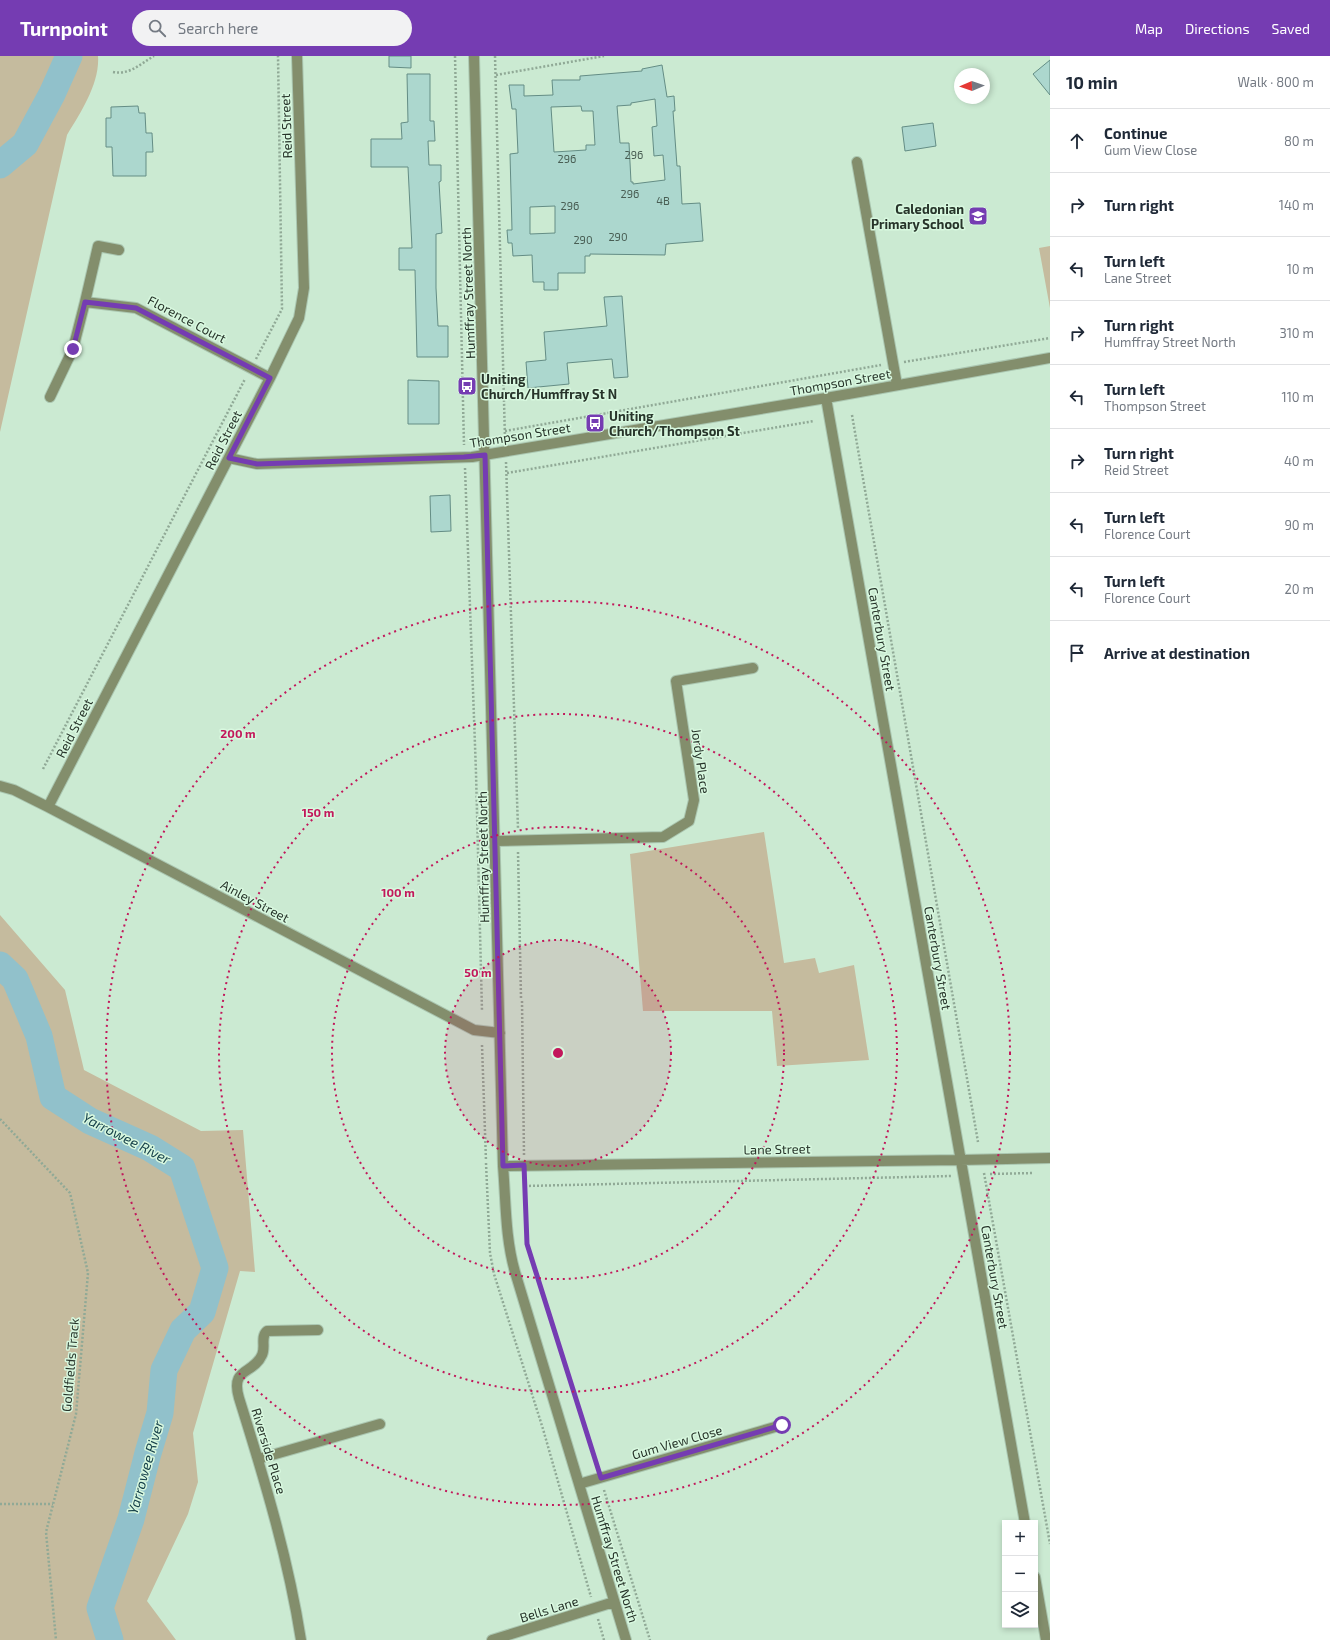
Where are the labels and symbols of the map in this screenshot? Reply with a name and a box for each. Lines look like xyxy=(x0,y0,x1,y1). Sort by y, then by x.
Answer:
north arrow xyxy=(954,68,990,104)
street label: Reid Street xyxy=(277,93,295,159)
house number: 296 xyxy=(625,148,643,161)
house number: 296 xyxy=(558,152,576,165)
house number: 296 xyxy=(621,187,639,200)
house number: 4B xyxy=(656,194,670,207)
house number: 296 xyxy=(561,199,579,212)
place label: Caledonian Primary School xyxy=(871,201,965,232)
school or university icon: Caledonian Primary School xyxy=(967,205,989,227)
street label: Humffray Street North xyxy=(458,227,478,359)
house number: 290 xyxy=(608,230,628,243)
house number: 290 xyxy=(573,233,593,246)
street label: Florence Court xyxy=(145,292,229,346)
route end xyxy=(64,340,82,358)
street label: Thompson Street xyxy=(788,365,892,399)
place label: Uniting Church/Humffray St N xyxy=(481,371,617,402)
bus stop icon: Uniting Church/Humffray St N xyxy=(456,375,478,397)
street label: Reid Street xyxy=(201,408,245,472)
place label: Uniting Church/Thompson St xyxy=(609,408,741,439)
bus stop icon: Uniting Church/Thompson St xyxy=(584,412,606,434)
street label: Thompson Street xyxy=(468,419,572,451)
street label: Canterbury Street xyxy=(865,586,899,692)
street label: Reid Street xyxy=(52,696,96,760)
text: 200 m xyxy=(220,726,256,740)
street label: Jordy Place xyxy=(689,727,713,795)
street label: Humffray Street North xyxy=(474,791,492,923)
text: 150 m xyxy=(302,805,334,819)
street label: Ainley Street xyxy=(218,876,292,926)
text: 100 m xyxy=(381,885,415,899)
street label: Canterbury Street xyxy=(921,905,955,1011)
text: 50 m xyxy=(464,965,492,979)
centre of rings xyxy=(551,1046,565,1060)
water label: Yarrowee River xyxy=(80,1109,174,1168)
street label: Lane Street xyxy=(743,1140,811,1158)
street label: Canterbury Street xyxy=(978,1224,1012,1330)
street label: Goldfields Track xyxy=(58,1317,82,1412)
street label: Riverside Place xyxy=(248,1406,290,1496)
route start xyxy=(773,1416,791,1434)
water label: Yarrowee River xyxy=(124,1418,167,1516)
street label: Gum View Close xyxy=(630,1421,724,1463)
street label: Humffray Street North xyxy=(588,1494,642,1624)
street label: Bells Lane xyxy=(518,1592,580,1626)

